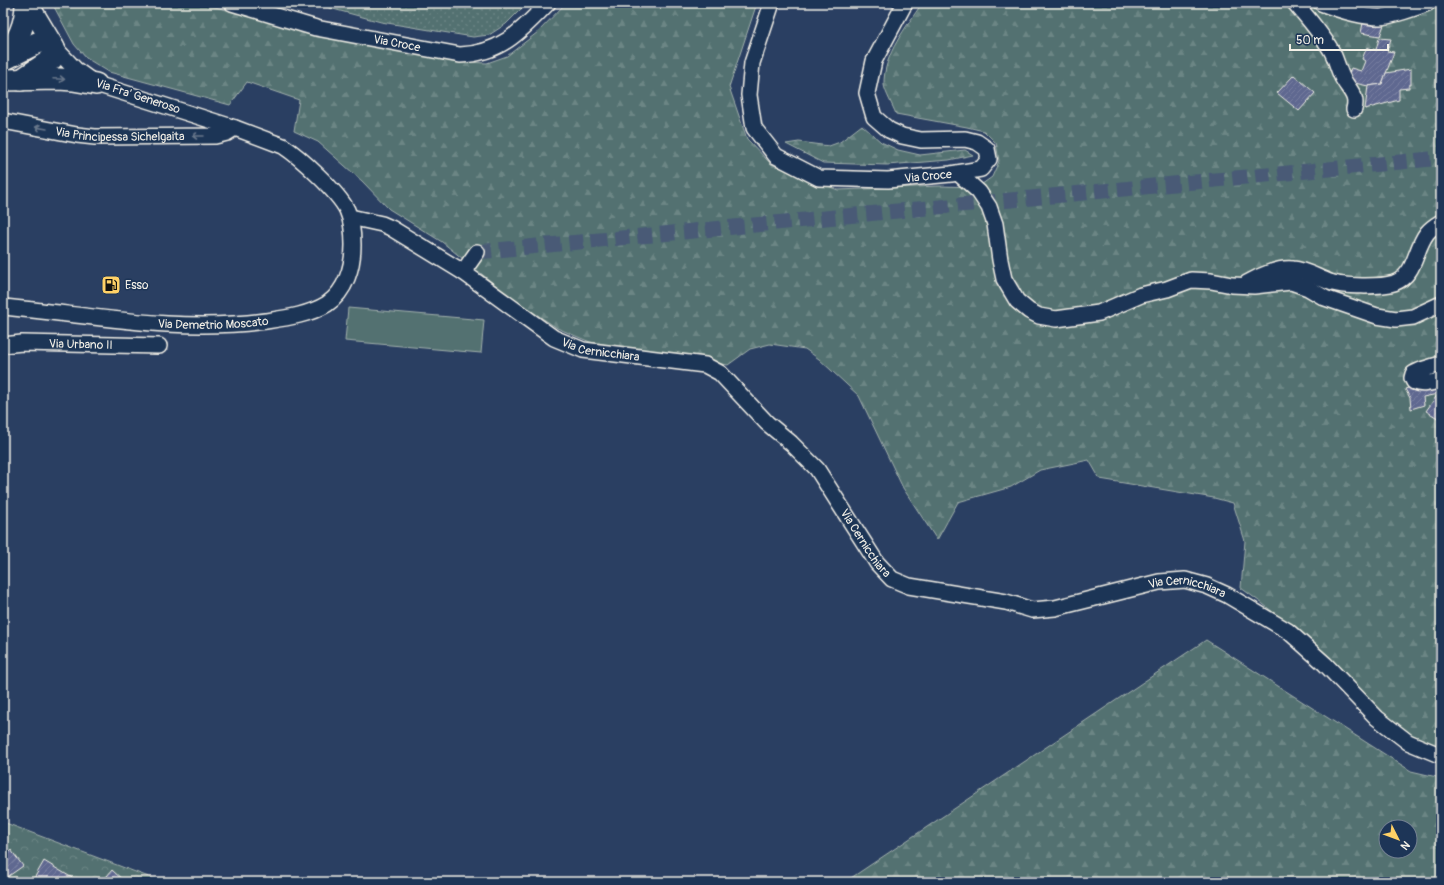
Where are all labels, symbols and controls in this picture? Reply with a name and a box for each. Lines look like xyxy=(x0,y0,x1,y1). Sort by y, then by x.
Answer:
scale bar xyxy=(1290,26,1388,52)
street label: Via Croce xyxy=(372,32,422,55)
text: 50 m xyxy=(1296,33,1324,48)
one-way arrow xyxy=(52,75,65,82)
street label: Via Fra' Generoso xyxy=(94,76,183,117)
one-way arrow xyxy=(35,124,48,132)
street label: Via Principessa Sichelgaita xyxy=(54,124,185,145)
one-way arrow xyxy=(192,132,205,140)
street label: Via Croce xyxy=(904,167,953,186)
fuel station icon: Esso xyxy=(100,274,122,296)
place label: Esso xyxy=(125,278,149,293)
street label: Via Demetrio Moscato xyxy=(157,314,270,333)
street label: Via Cernicchiara xyxy=(559,335,641,365)
street label: Via Urbano II xyxy=(49,337,113,353)
street label: Via Cernicchiara xyxy=(837,506,894,581)
street label: Via Cernicchiara xyxy=(1147,573,1228,602)
north arrow xyxy=(1378,819,1418,859)
text: N xyxy=(1397,838,1412,853)

